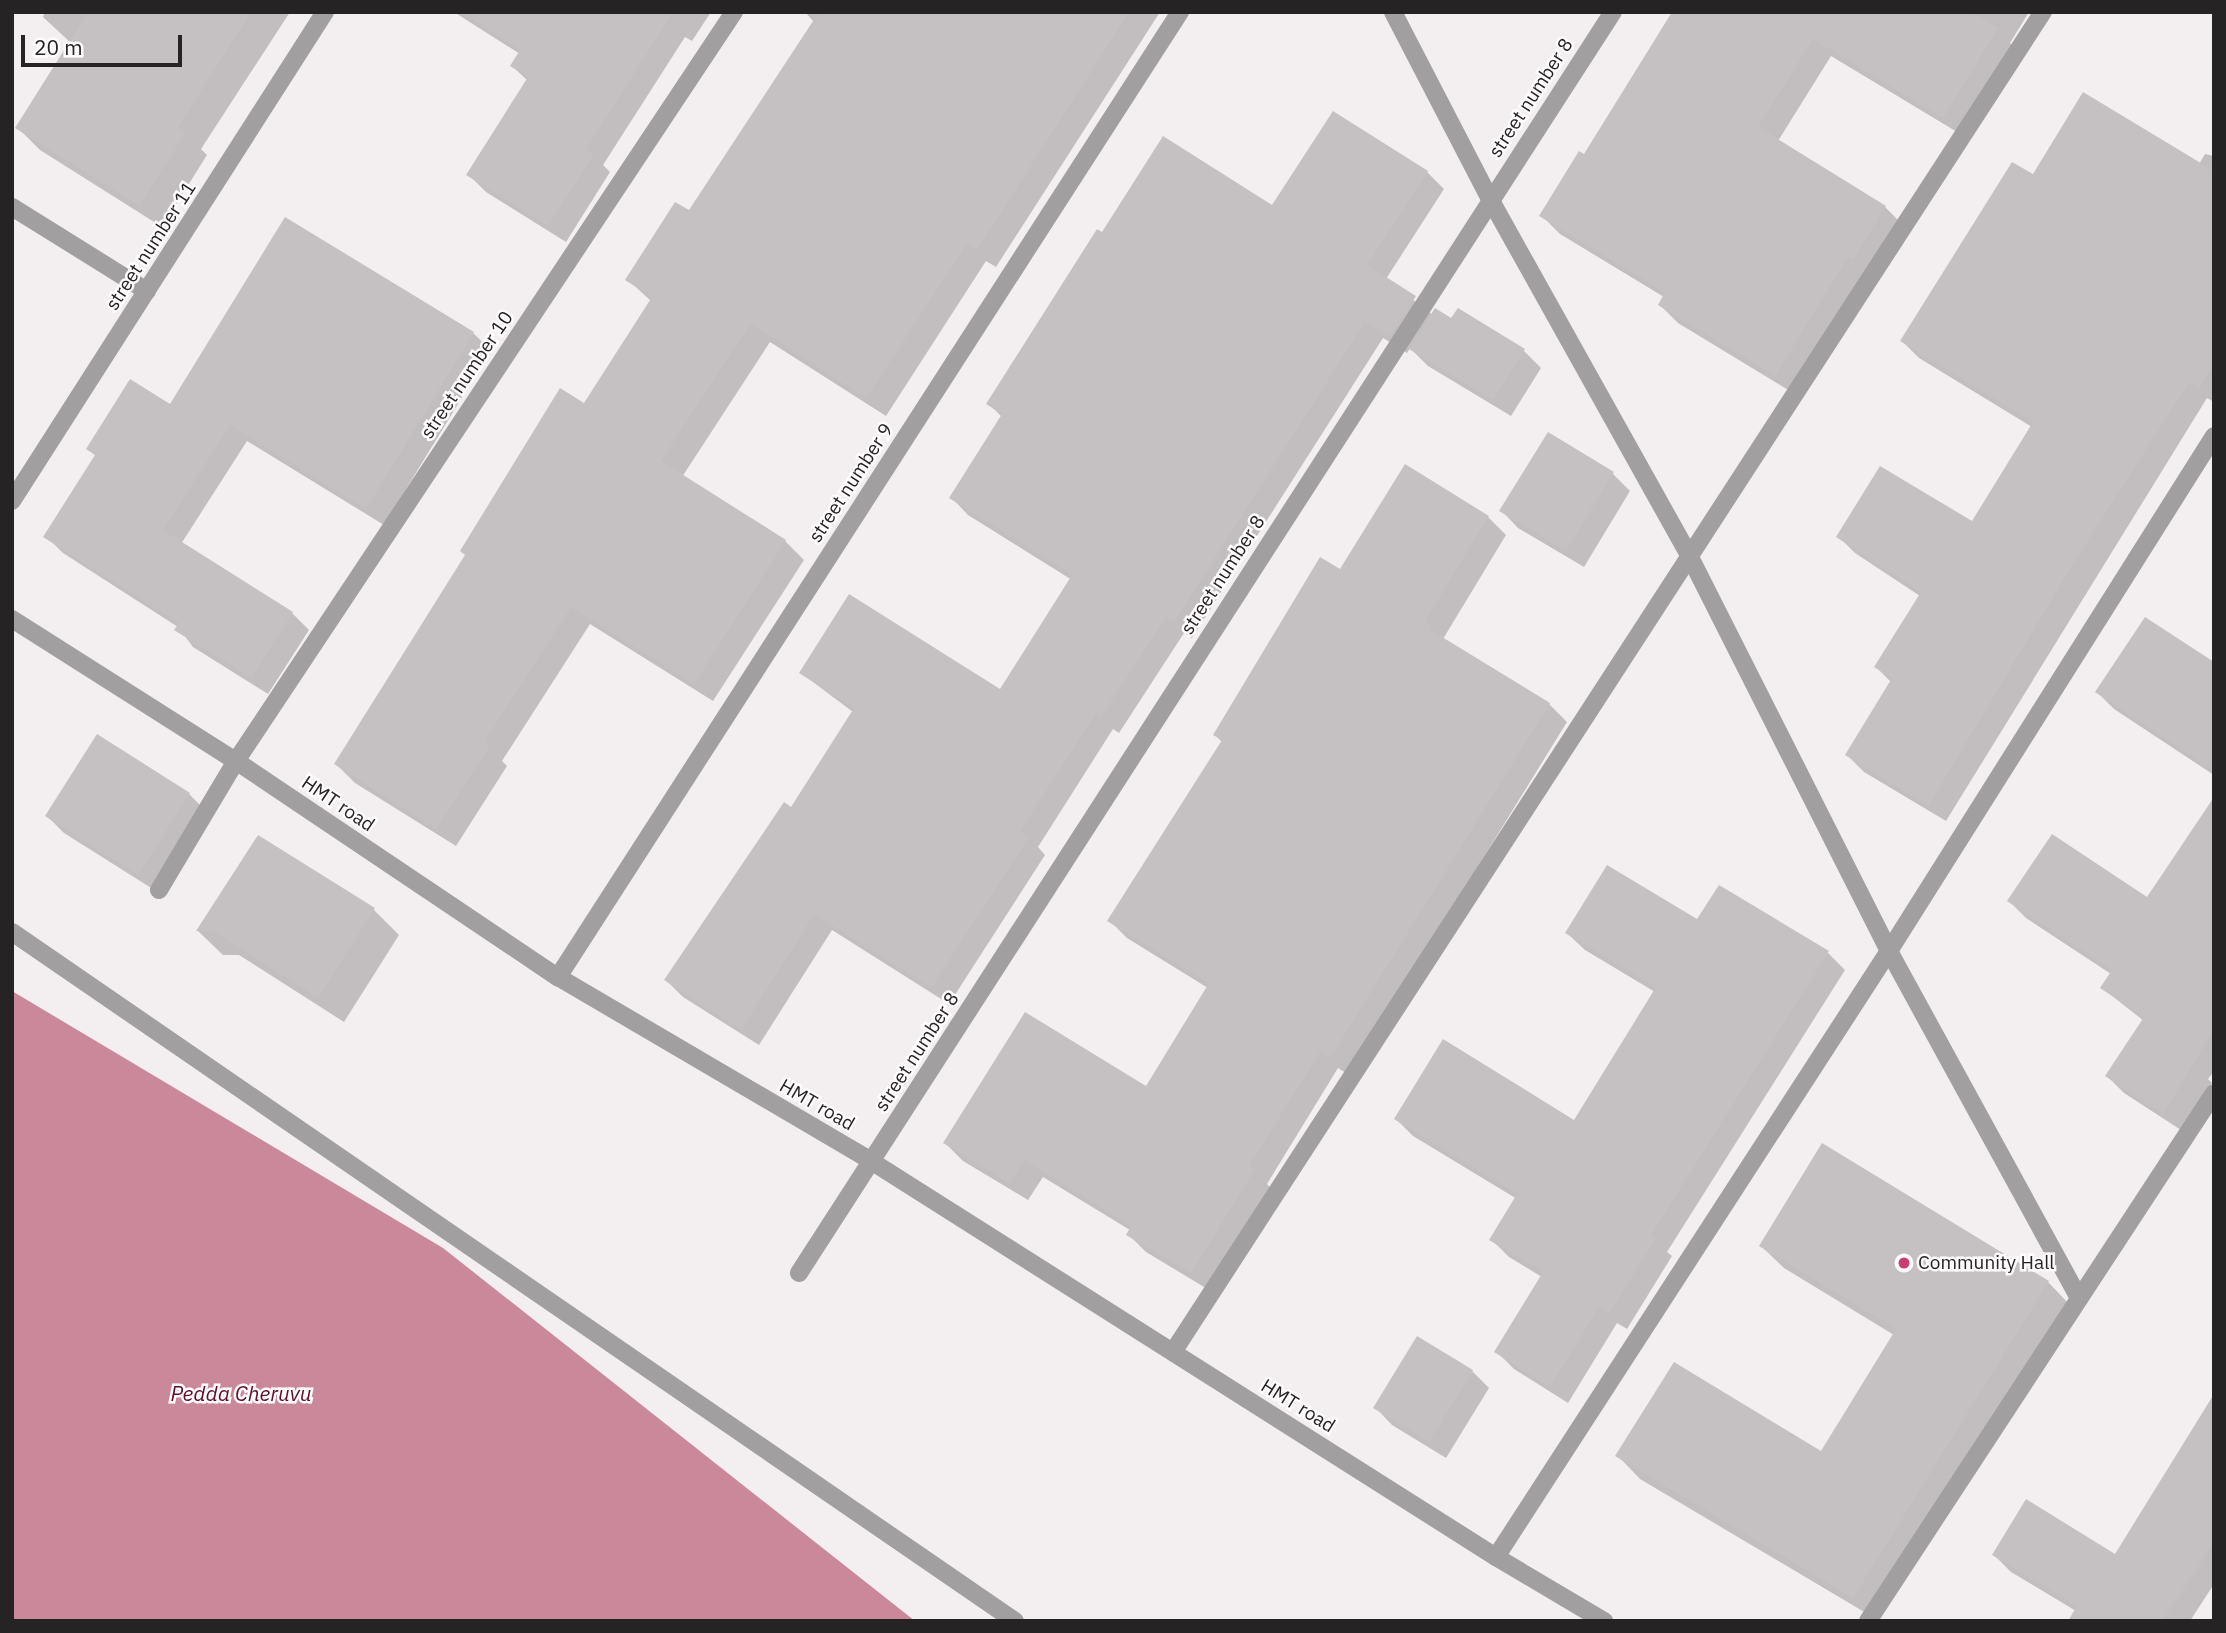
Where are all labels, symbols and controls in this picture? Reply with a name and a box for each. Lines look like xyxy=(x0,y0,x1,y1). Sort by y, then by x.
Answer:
scale bar xyxy=(24,21,186,65)
text: 20 m xyxy=(34,33,83,61)
street label: street number 8 xyxy=(1484,34,1578,162)
street label: street number 11 xyxy=(101,177,201,315)
street label: street number 10 xyxy=(416,307,518,443)
street label: street number 9 xyxy=(804,419,898,547)
street label: street number 8 xyxy=(1176,511,1270,639)
street label: HMT road xyxy=(297,771,379,837)
street label: street number 8 xyxy=(870,988,964,1116)
street label: HMT road xyxy=(775,1074,859,1136)
place label: Community Hall xyxy=(1918,1252,2054,1274)
marker: Community Hall xyxy=(1896,1255,1912,1271)
street label: HMT road xyxy=(1257,1374,1339,1438)
water label: Pedda Cheruvu xyxy=(171,1380,311,1406)

